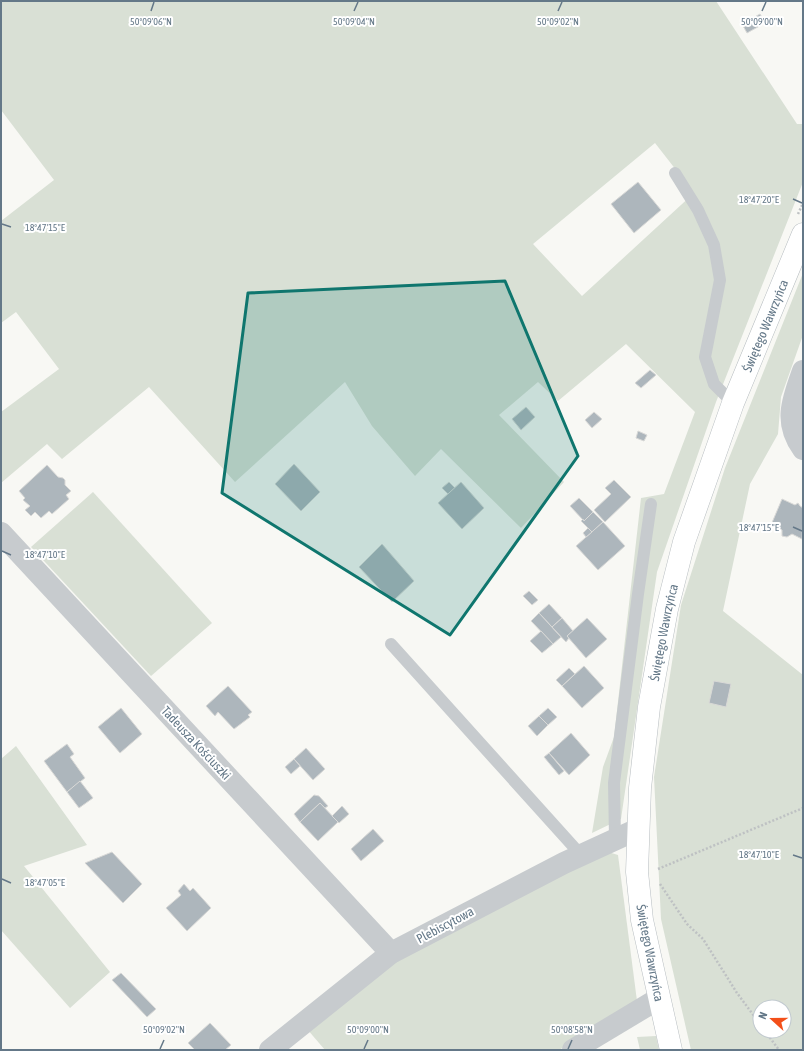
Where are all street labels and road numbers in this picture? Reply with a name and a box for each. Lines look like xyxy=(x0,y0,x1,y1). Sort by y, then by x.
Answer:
street label: Świętego Wawrzyńca xyxy=(739,277,791,374)
street label: Świętego Wawrzyńca xyxy=(646,582,681,682)
street label: Tadeusza Kościuszki xyxy=(158,703,234,783)
street label: Świętego Wawrzyńca xyxy=(633,903,667,1003)
street label: Plebiscytowa xyxy=(414,904,476,946)

